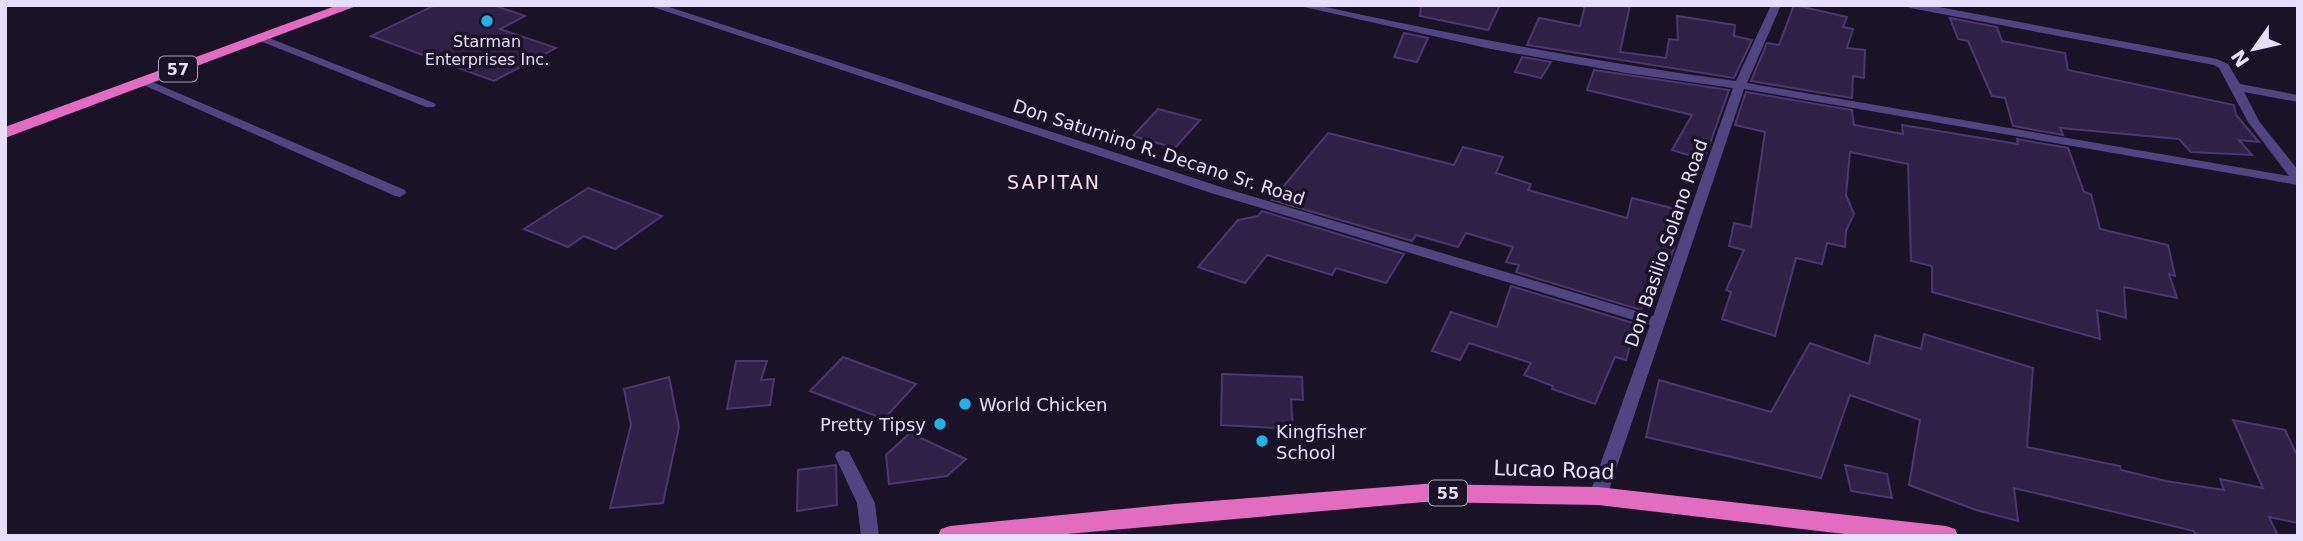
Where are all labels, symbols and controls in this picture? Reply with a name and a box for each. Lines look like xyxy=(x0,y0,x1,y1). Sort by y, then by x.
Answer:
marker: Starman Enterprises Inc. xyxy=(479,13,495,29)
north arrow xyxy=(2219,14,2289,84)
place label: Starman Enterprises Inc. xyxy=(425,32,549,69)
text: N xyxy=(2226,46,2253,71)
road number: 57 xyxy=(159,57,197,82)
street label: Don Saturnino R. Decano Sr. Road xyxy=(1010,95,1308,209)
street label: Don Basilio Solano Road xyxy=(1621,136,1711,350)
district label: SAPITAN xyxy=(1007,171,1101,193)
place label: World Chicken xyxy=(979,394,1107,415)
marker: World Chicken xyxy=(957,396,973,412)
place label: Pretty Tipsy xyxy=(820,414,926,435)
marker: Pretty Tipsy xyxy=(932,416,948,432)
place label: Kingfisher School xyxy=(1276,421,1367,463)
marker: Kingfisher School xyxy=(1254,433,1270,449)
street label: Lucao Road xyxy=(1493,456,1615,484)
road number: 55 xyxy=(1429,480,1467,506)

